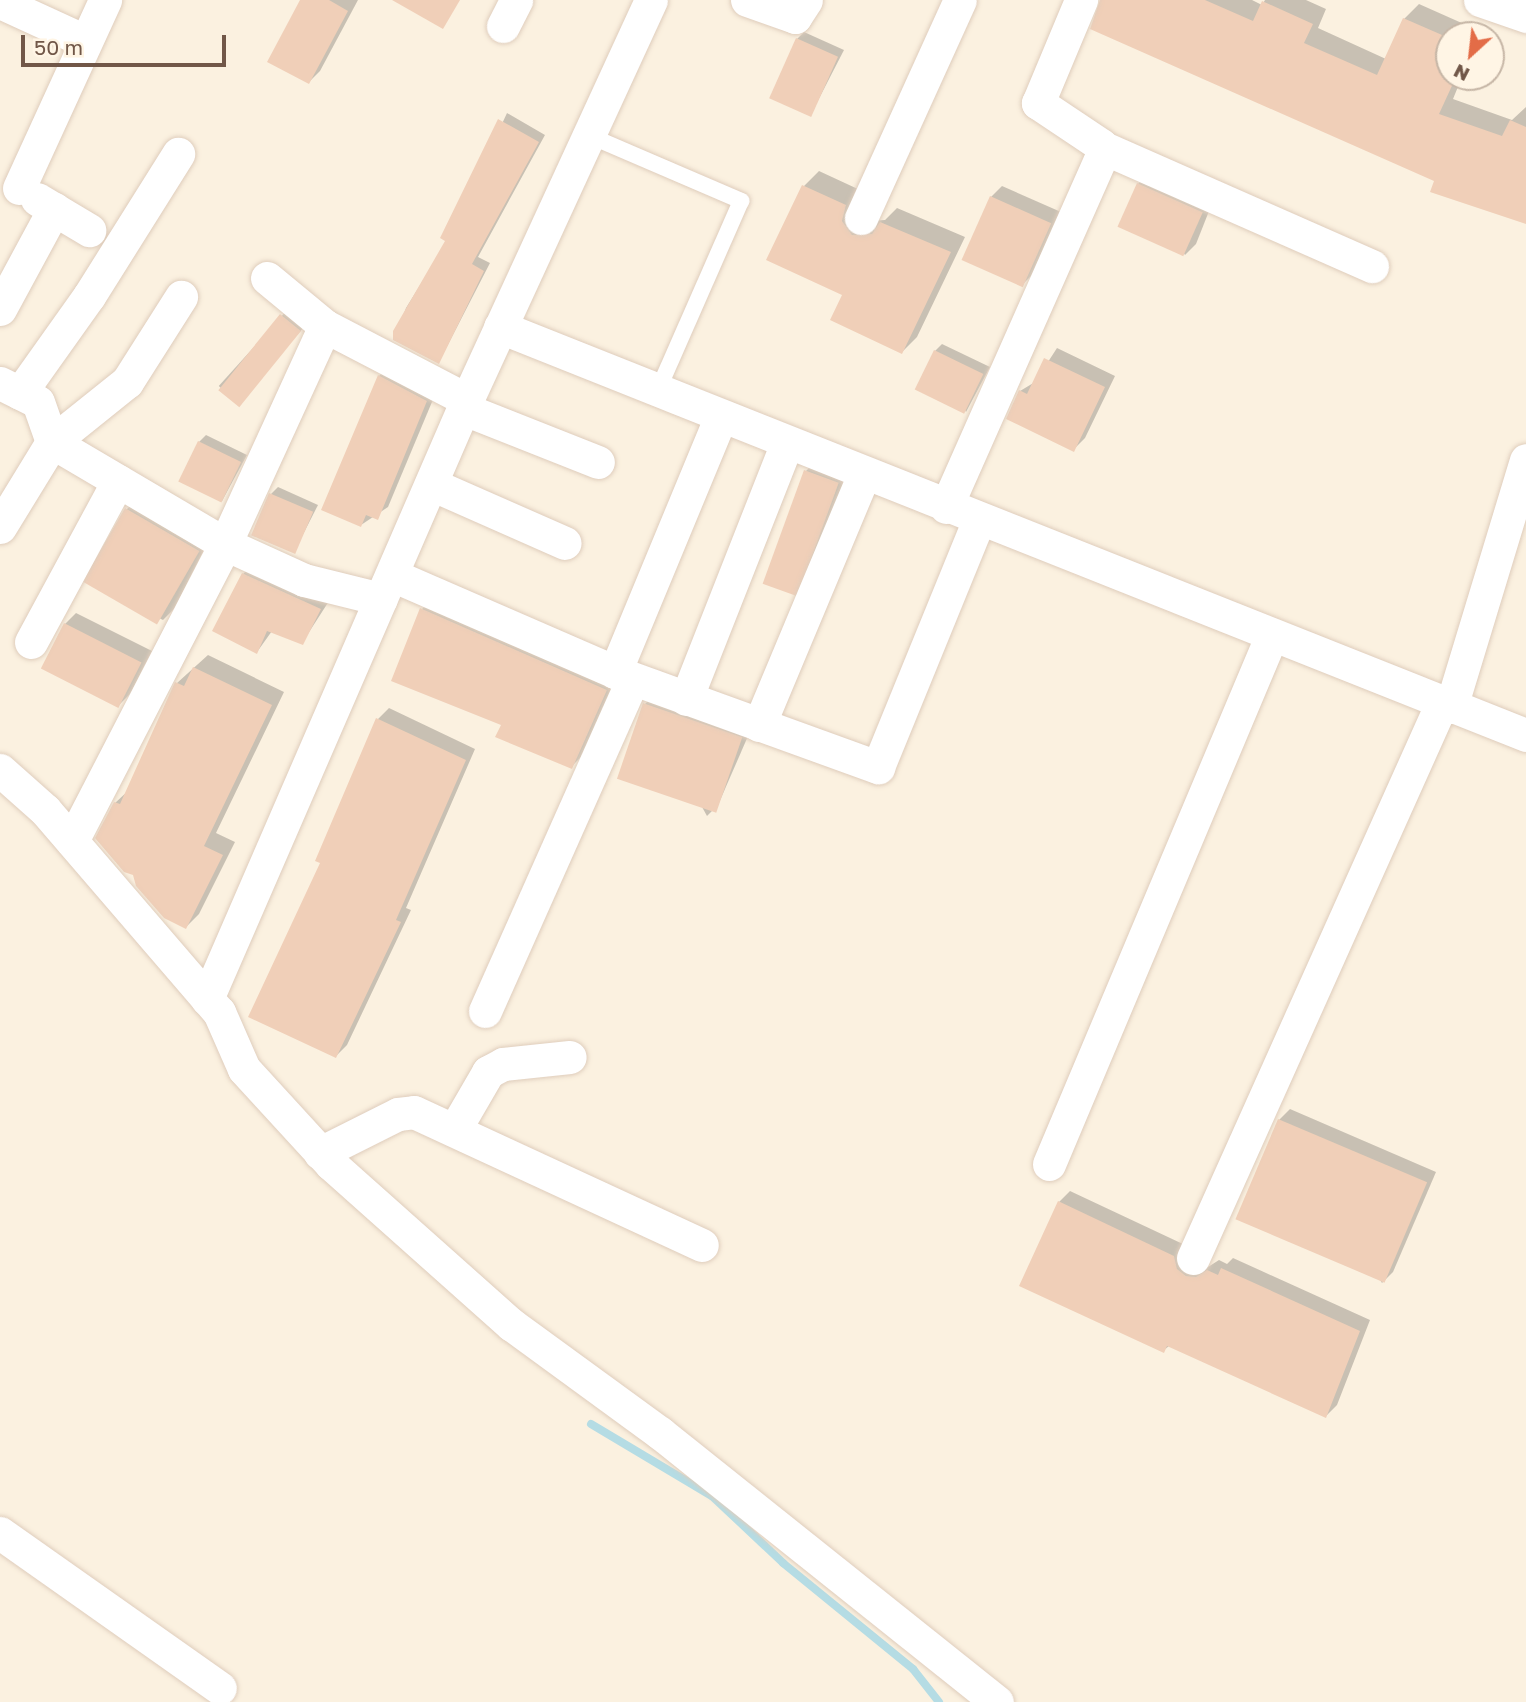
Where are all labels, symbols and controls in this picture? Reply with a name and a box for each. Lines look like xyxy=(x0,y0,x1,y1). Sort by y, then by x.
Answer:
scale bar xyxy=(24,21,229,65)
north arrow xyxy=(1435,21,1505,91)
text: 50 m xyxy=(34,34,83,60)
text: N xyxy=(1449,60,1473,87)

